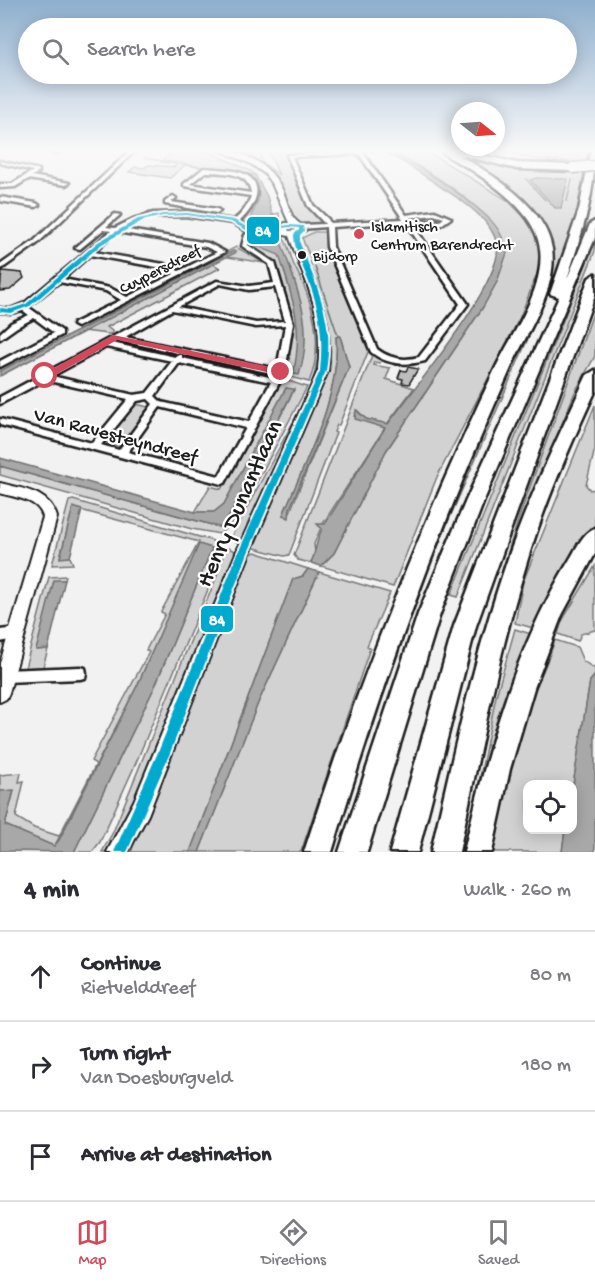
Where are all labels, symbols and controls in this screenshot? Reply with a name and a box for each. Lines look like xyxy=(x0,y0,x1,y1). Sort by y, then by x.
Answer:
search box xyxy=(18,18,577,84)
icon: search xyxy=(39,35,72,68)
text: Search here xyxy=(87,38,195,64)
north arrow xyxy=(451,102,505,156)
line badge: 84 xyxy=(246,216,280,245)
place label: Islamitisch Centrum Barendrecht xyxy=(371,219,514,256)
text: 84 xyxy=(255,224,272,243)
marker: Islamitisch Centrum Barendrecht xyxy=(352,227,366,241)
street label: Cuypersdreef xyxy=(117,242,205,300)
place label: Bijdorp xyxy=(312,248,358,266)
marker: Bijdorp xyxy=(296,249,308,261)
route end xyxy=(267,358,293,384)
route start xyxy=(31,362,57,388)
street label: Van Ravesteyndreef xyxy=(30,404,201,471)
street label: Henry Dunantlaan xyxy=(191,416,291,592)
line badge: 84 xyxy=(200,605,234,633)
text: 84 xyxy=(209,613,226,632)
map controls xyxy=(523,780,577,834)
button: locate xyxy=(523,780,577,834)
text: 4 min xyxy=(24,876,79,907)
text: Walk · 260 m xyxy=(464,880,571,903)
text: Continue xyxy=(81,952,161,978)
icon: ahead xyxy=(24,960,57,993)
text: 80 m xyxy=(530,965,571,988)
text: Rietvelddreef xyxy=(81,978,195,1001)
text: Turn right xyxy=(81,1042,169,1068)
icon: right xyxy=(24,1050,57,1083)
text: 180 m xyxy=(522,1055,571,1078)
text: Van Doesburgveld xyxy=(81,1068,232,1091)
icon: arrive xyxy=(24,1140,57,1173)
text: Arrive at destination xyxy=(81,1143,271,1169)
tab: Map xyxy=(76,1216,109,1271)
tab: Directions xyxy=(261,1216,326,1271)
tab: Saved xyxy=(478,1216,519,1271)

